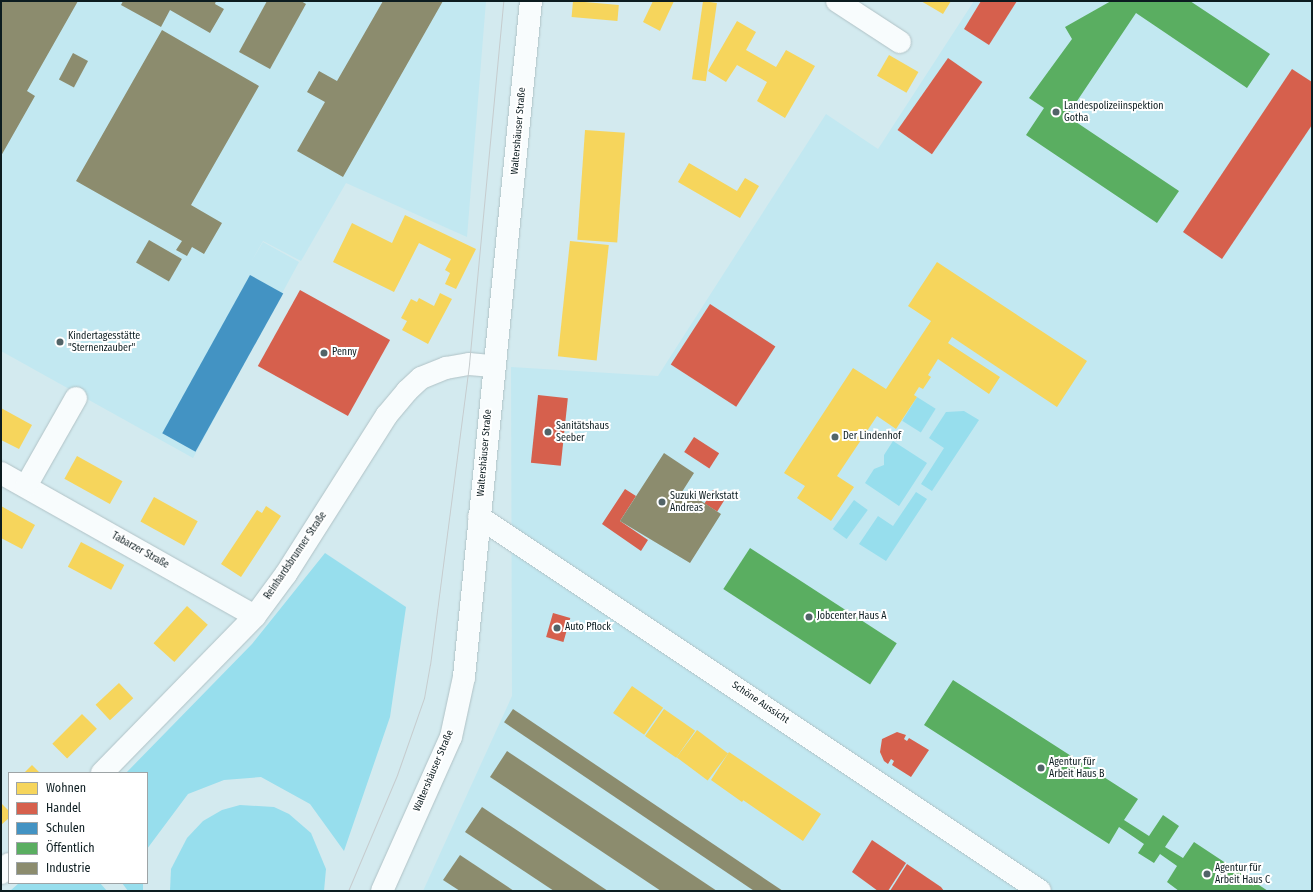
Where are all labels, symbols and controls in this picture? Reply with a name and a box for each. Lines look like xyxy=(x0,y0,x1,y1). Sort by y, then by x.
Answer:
street label: Waltershäuser Straße xyxy=(509,87,529,175)
place label: Landespolizeiinspektion Gotha xyxy=(1064,100,1163,124)
marker: Landespolizeiinspektion Gotha xyxy=(1051,107,1061,117)
place label: Kindertagesstätte "Sternenzauber" xyxy=(68,330,140,354)
marker: Kindertagesstätte "Sternenzauber" xyxy=(55,337,65,347)
place label: Penny xyxy=(332,347,357,359)
marker: Penny xyxy=(319,348,329,358)
street label: Waltershäuser Straße xyxy=(475,409,495,497)
place label: Sanitätshaus Seeber xyxy=(556,420,609,444)
marker: Sanitätshaus Seeber xyxy=(543,427,553,437)
place label: Der Lindenhof xyxy=(843,431,901,443)
marker: Der Lindenhof xyxy=(830,432,840,442)
place label: Suzuki Werkstatt Andreas xyxy=(670,490,738,514)
marker: Suzuki Werkstatt Andreas xyxy=(657,497,667,507)
street label: Reinhardsbrunner Straße xyxy=(262,510,330,602)
street label: Tabarzer Straße xyxy=(109,530,171,572)
place label: Jobcenter Haus A xyxy=(817,611,887,623)
marker: Jobcenter Haus A xyxy=(804,612,814,622)
place label: Auto Pflock xyxy=(565,622,611,634)
marker: Auto Pflock xyxy=(552,623,562,633)
street label: Schöne Aussicht xyxy=(729,679,791,727)
street label: Waltershäuser Straße xyxy=(411,728,457,814)
place label: Agentur für Arbeit Haus B xyxy=(1049,756,1104,780)
marker: Agentur für Arbeit Haus B xyxy=(1036,763,1046,773)
legend xyxy=(8,772,148,884)
text: Wohnen xyxy=(46,781,86,795)
text: Handel xyxy=(46,801,81,815)
text: Schulen xyxy=(46,821,85,835)
text: Öffentlich xyxy=(46,841,94,855)
text: Industrie xyxy=(46,861,90,875)
place label: Agentur für Arbeit Haus C xyxy=(1215,862,1270,886)
marker: Agentur für Arbeit Haus C xyxy=(1202,869,1212,879)

